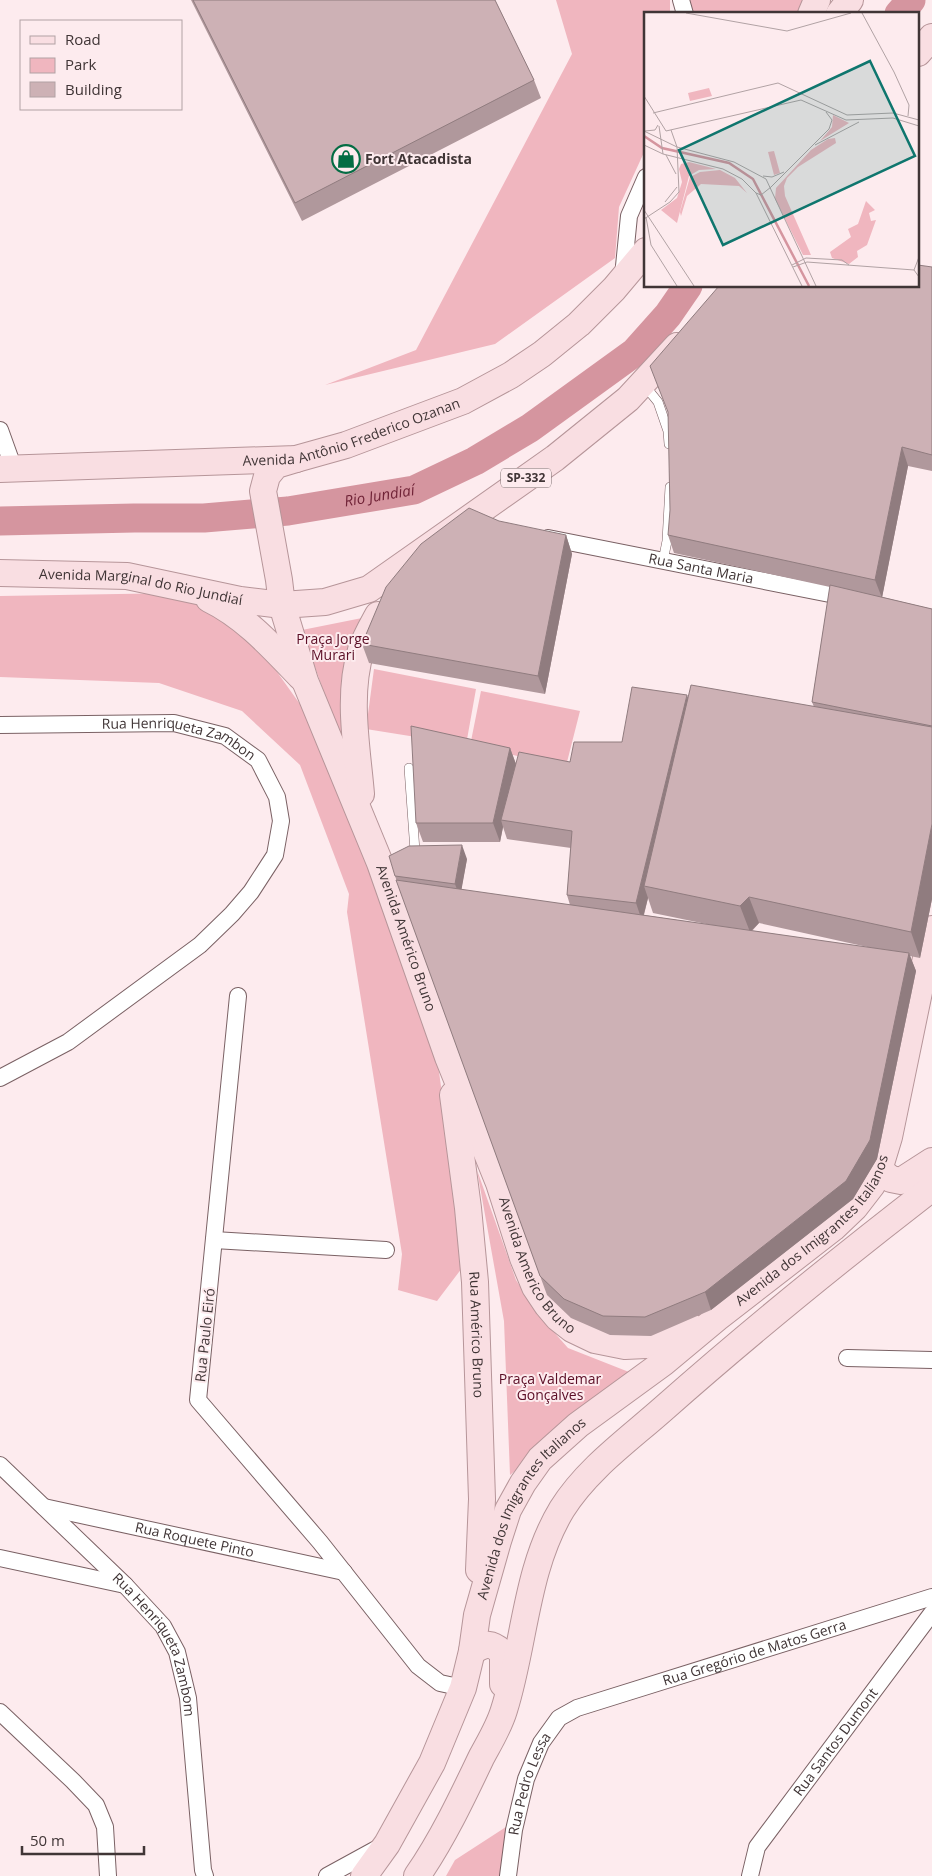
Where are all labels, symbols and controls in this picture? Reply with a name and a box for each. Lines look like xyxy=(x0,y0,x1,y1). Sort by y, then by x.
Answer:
inset map xyxy=(644,12,920,288)
legend xyxy=(20,20,182,110)
text: Road xyxy=(65,29,101,49)
text: Park xyxy=(65,54,96,74)
text: Building xyxy=(65,79,122,99)
shop icon: Fort Atacadista xyxy=(331,144,361,174)
place label: Fort Atacadista xyxy=(365,149,472,168)
street label: Avenida Antônio Frederico Ozanan xyxy=(242,393,463,470)
road number: SP-332 xyxy=(501,468,551,488)
water label: Rio Jundiaí xyxy=(343,479,418,510)
street label: Rua Santa Maria xyxy=(647,548,755,588)
street label: Avenida Marginal do Rio Jundiaí xyxy=(39,564,244,609)
park label: Praça Jorge Murari xyxy=(296,629,370,664)
street label: Rua Henriqueta Zambon xyxy=(102,713,260,764)
street label: Avenida Américo Bruno xyxy=(372,862,441,1014)
street label: Avenida dos Imigrantes Italianos xyxy=(731,1152,892,1310)
street label: Avenida Americo Bruno xyxy=(495,1194,580,1338)
street label: Rua Américo Bruno xyxy=(465,1270,489,1398)
street label: Rua Paulo Eiró xyxy=(190,1287,219,1383)
park label: Praça Valdemar Gonçalves xyxy=(499,1369,602,1404)
street label: Avenida dos Imigrantes Italianos xyxy=(472,1412,590,1602)
street label: Rua Roquete Pinto xyxy=(133,1517,256,1561)
street label: Rua Henriqueta Zambom xyxy=(109,1568,200,1717)
street label: Rua Gregório de Matos Gerra xyxy=(660,1614,848,1690)
street label: Rua Santos Dumont xyxy=(789,1684,882,1799)
street label: Rua Pedro Lessa xyxy=(503,1728,555,1836)
scale bar xyxy=(22,1824,145,1856)
text: 50 m xyxy=(30,1830,65,1850)

